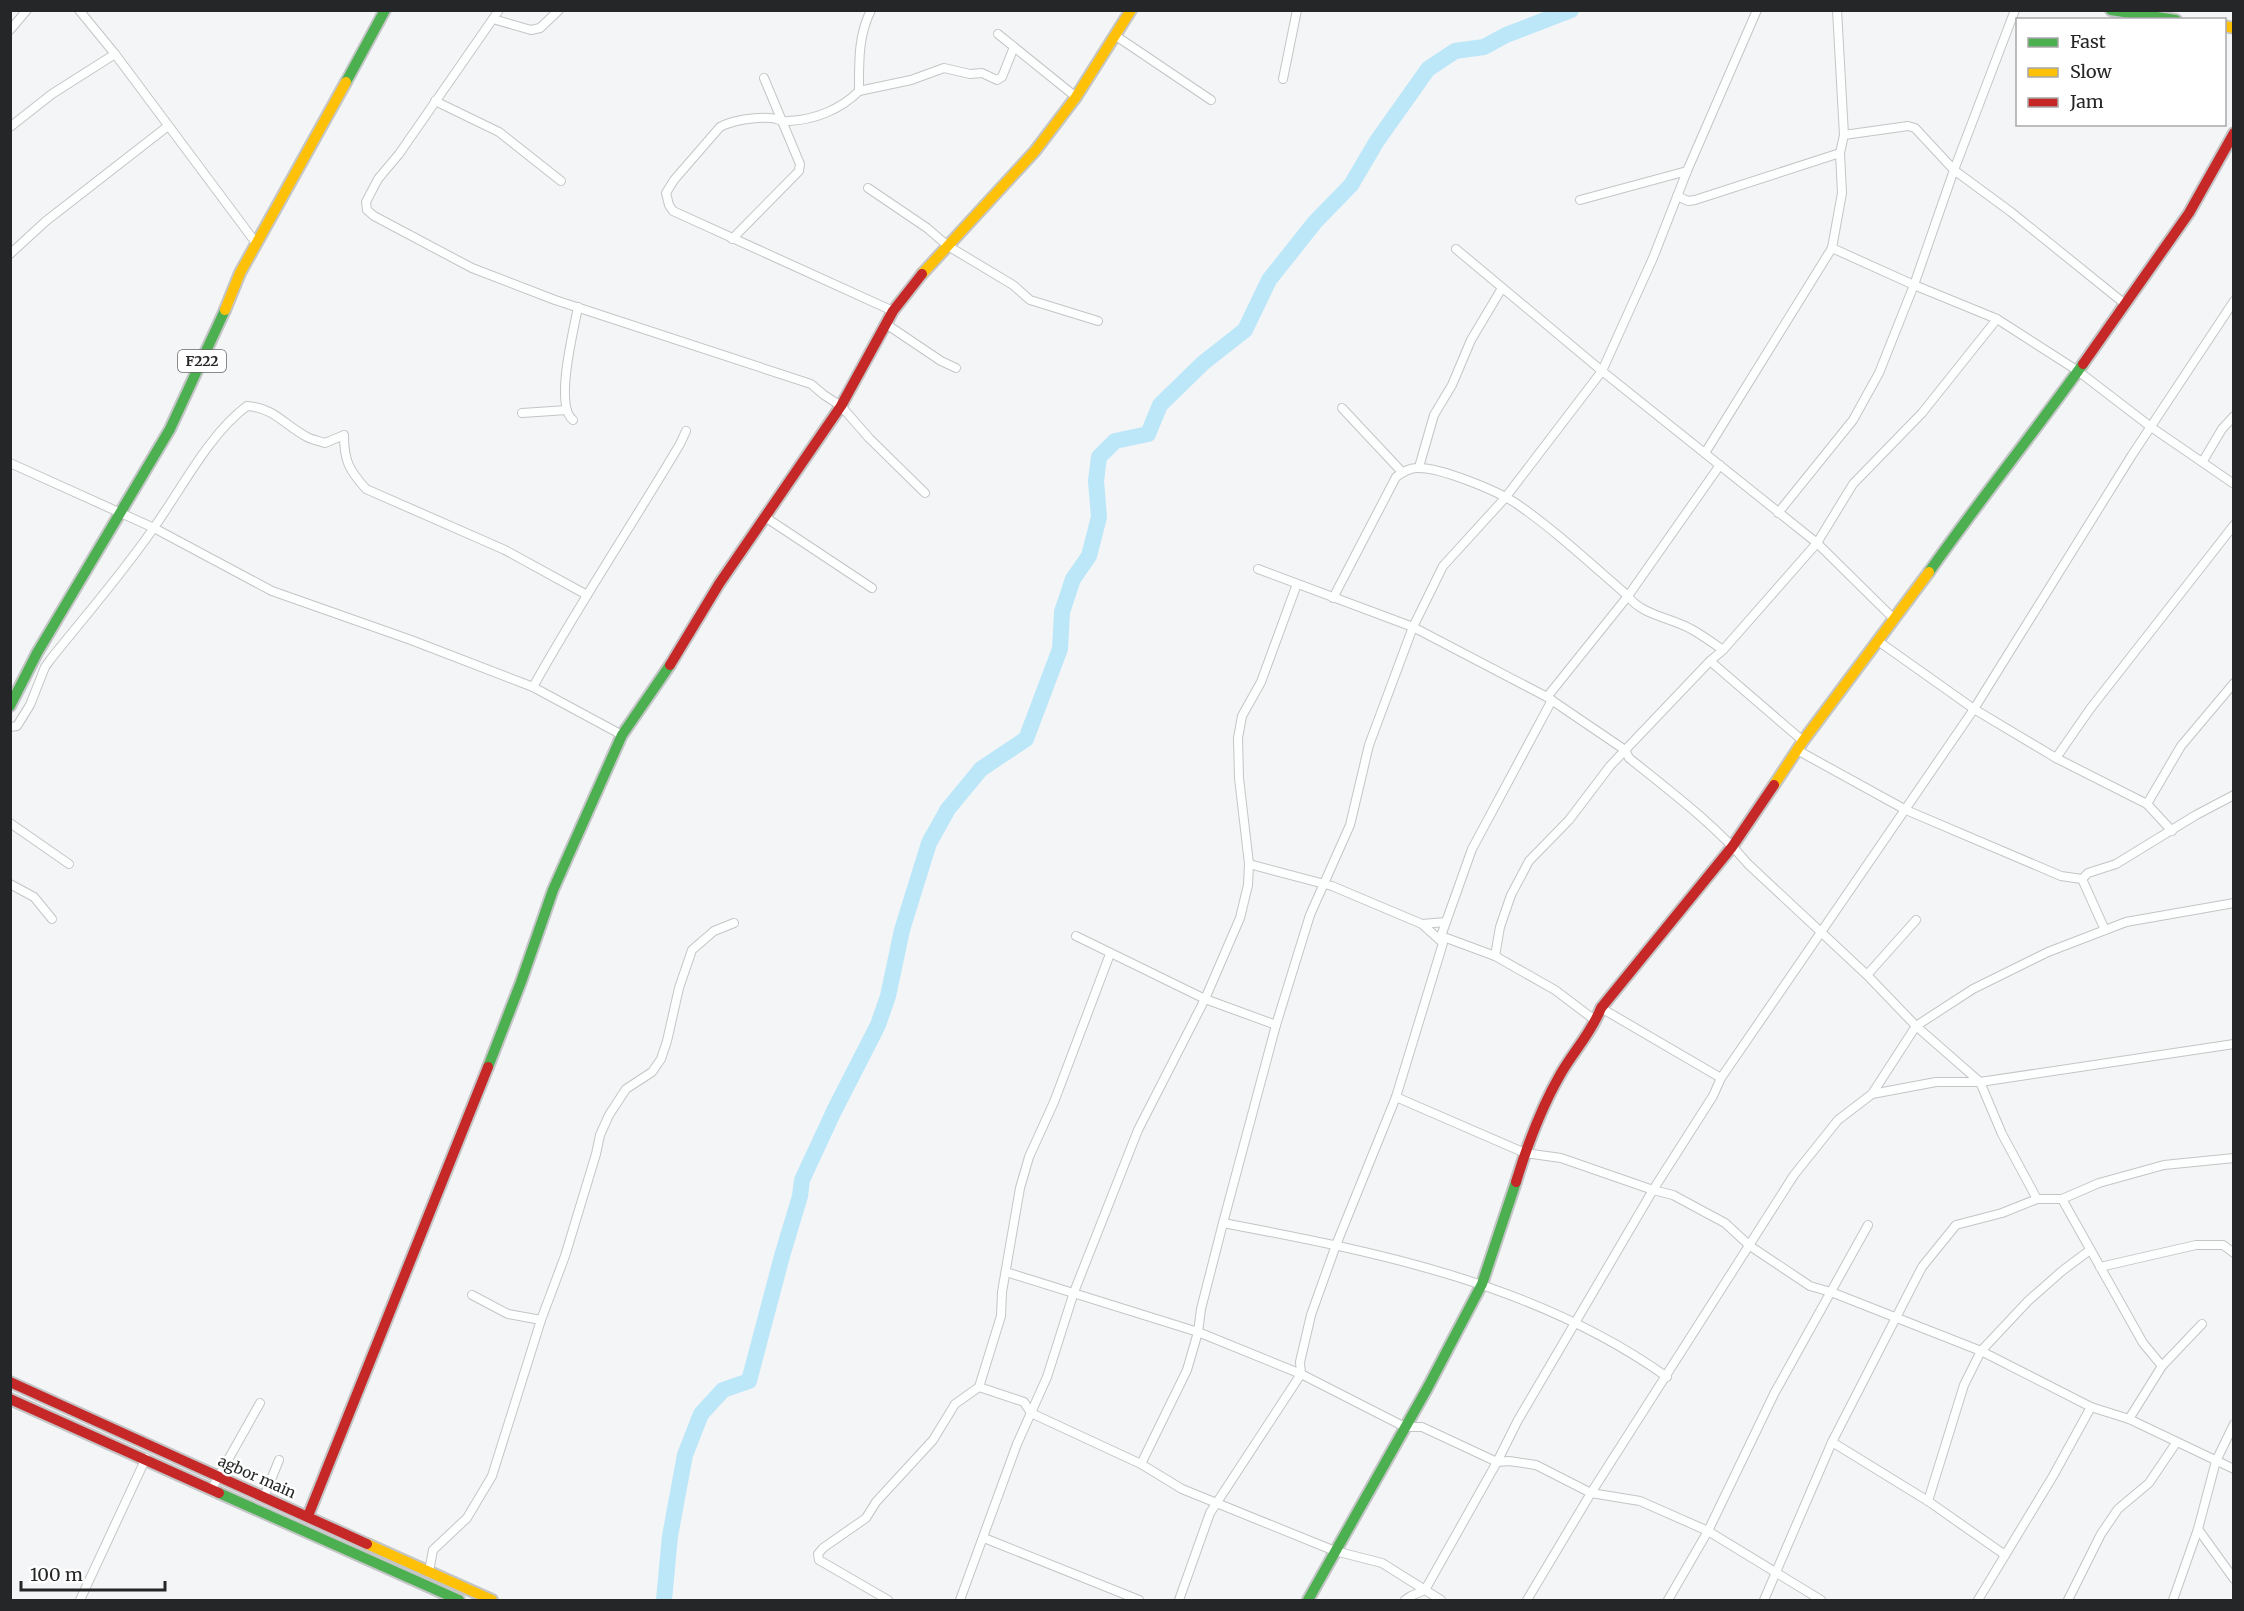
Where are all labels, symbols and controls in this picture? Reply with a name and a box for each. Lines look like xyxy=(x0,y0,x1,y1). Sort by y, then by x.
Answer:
legend xyxy=(2016,18,2226,126)
text: Fast xyxy=(2070,30,2106,53)
text: Slow xyxy=(2070,60,2113,83)
text: Jam xyxy=(2069,90,2104,113)
road number: F222 xyxy=(178,350,226,372)
street label: agbor main xyxy=(215,1451,299,1502)
scale bar xyxy=(21,1554,165,1592)
text: 100 m xyxy=(30,1563,83,1586)

